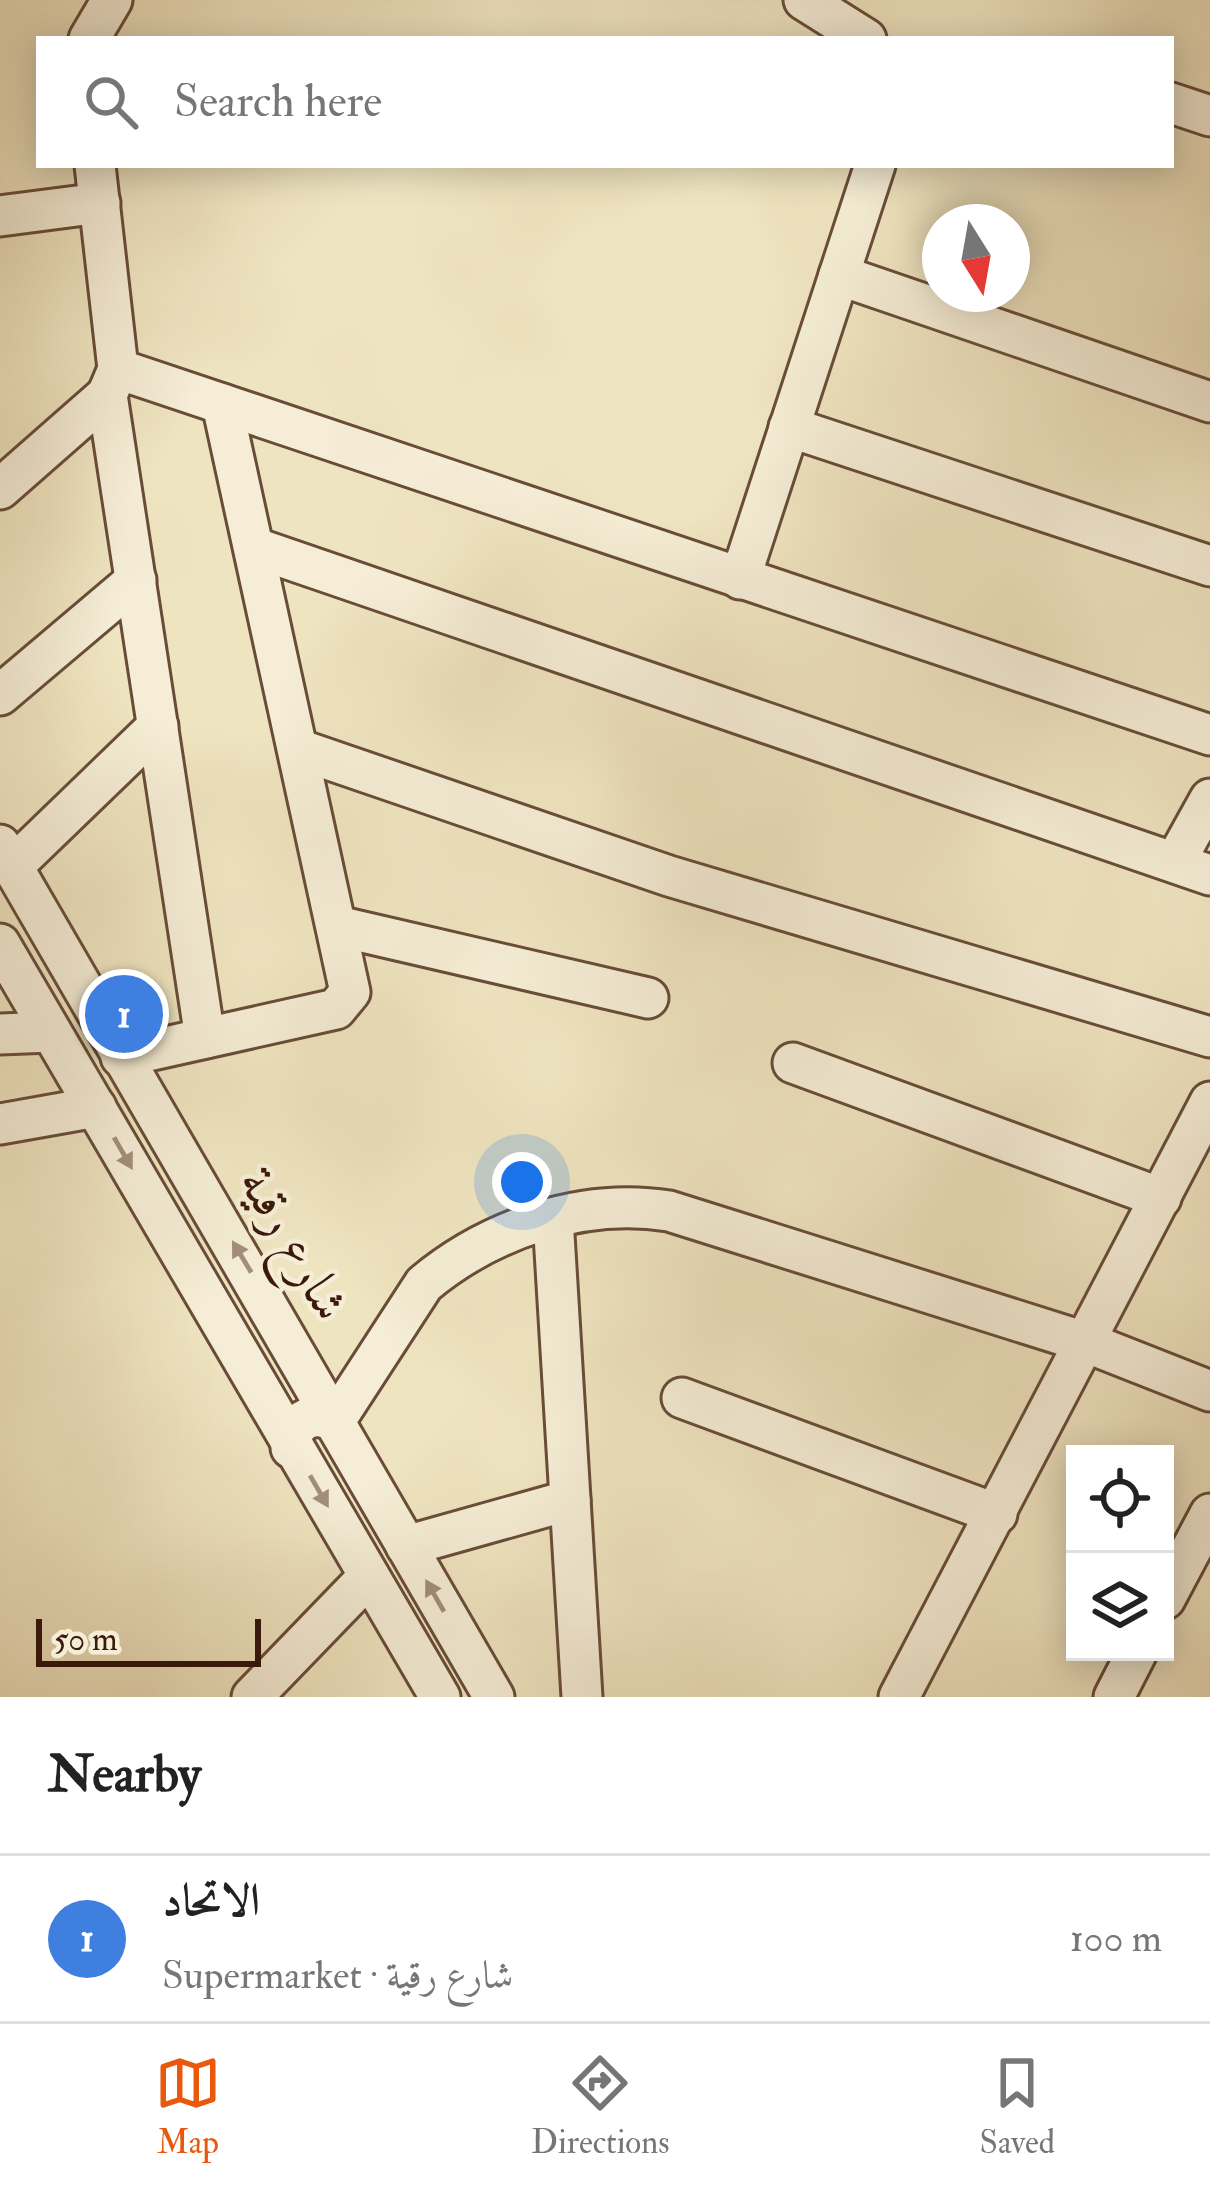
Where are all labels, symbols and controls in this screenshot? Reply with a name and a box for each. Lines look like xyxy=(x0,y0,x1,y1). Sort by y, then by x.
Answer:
search box xyxy=(36,36,1174,168)
icon: search xyxy=(78,69,144,135)
text: Search here xyxy=(174,74,382,130)
north arrow xyxy=(922,204,1030,312)
pin: 1 xyxy=(85,969,163,1059)
one-way arrow xyxy=(111,1137,132,1170)
your location xyxy=(492,1152,552,1212)
street label: شارع رقية xyxy=(216,1156,363,1337)
one-way arrow xyxy=(232,1240,253,1274)
map controls xyxy=(1066,1445,1174,1661)
button: locate xyxy=(1066,1445,1174,1553)
one-way arrow xyxy=(307,1474,328,1507)
button: layers xyxy=(1066,1553,1174,1661)
one-way arrow xyxy=(426,1579,447,1612)
scale bar xyxy=(36,1613,261,1666)
text: 50 m xyxy=(54,1619,118,1660)
text: Nearby xyxy=(48,1743,201,1807)
text: الاتحاد xyxy=(162,1873,260,1929)
text: 1 xyxy=(80,1914,94,1963)
text: 100 m xyxy=(1070,1914,1162,1963)
text: Supermarket · شارع رقية xyxy=(162,1951,513,2000)
tab: Map xyxy=(155,2050,221,2163)
tab: Directions xyxy=(531,2050,670,2163)
tab: Saved xyxy=(980,2050,1055,2163)

